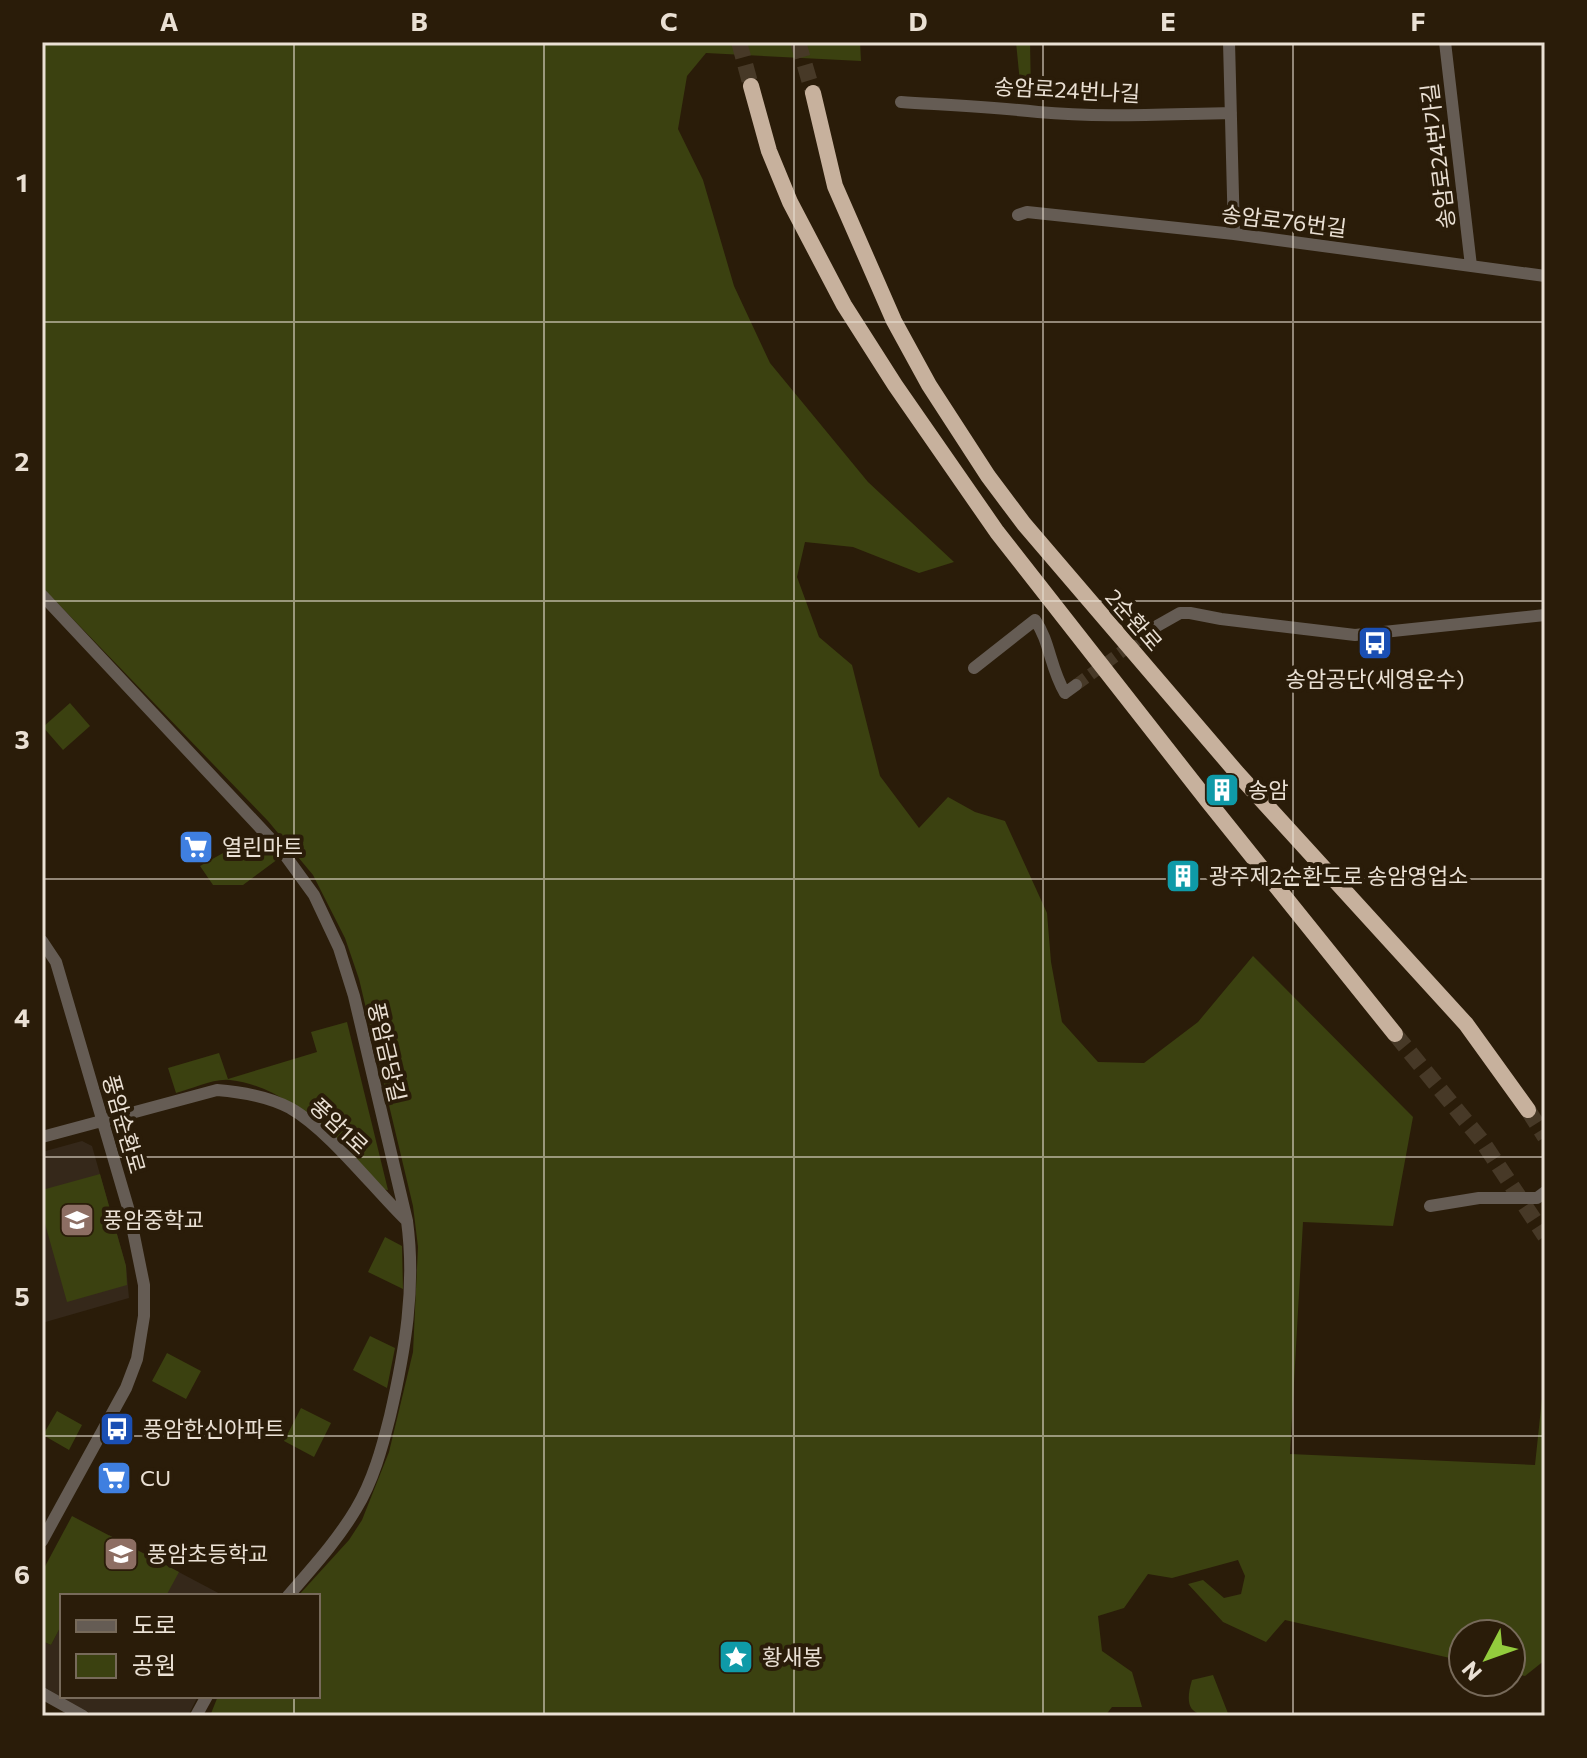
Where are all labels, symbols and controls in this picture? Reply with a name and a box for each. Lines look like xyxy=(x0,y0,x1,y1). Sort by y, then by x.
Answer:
text: A xyxy=(160,5,179,36)
text: B xyxy=(410,5,428,36)
text: C xyxy=(660,5,678,36)
text: D xyxy=(908,5,928,36)
text: E xyxy=(1160,5,1176,36)
text: F xyxy=(1410,5,1426,36)
street label: 송암로24번나길 xyxy=(993,72,1141,107)
street label: 송암로24번가길 xyxy=(1415,82,1460,230)
text: 1 xyxy=(16,166,28,197)
street label: 송암로76번길 xyxy=(1220,199,1348,242)
text: 2 xyxy=(15,445,29,476)
street label: 2순환로 xyxy=(1100,583,1168,656)
bus stop icon: 송암공단(세영운수) xyxy=(1356,624,1394,662)
place label: 송암공단(세영운수) xyxy=(1286,665,1464,692)
text: 3 xyxy=(14,723,30,754)
building icon: 송암 xyxy=(1203,771,1241,809)
place label: 송암 xyxy=(1248,776,1288,803)
supermarket icon: 열린마트 xyxy=(177,828,215,866)
place label: 열린마트 xyxy=(222,833,303,860)
building icon: 광주제2순환도로 송암영업소 xyxy=(1164,857,1202,895)
place label: 광주제2순환도로 송암영업소 xyxy=(1209,862,1468,889)
street label: 풍암금당길 xyxy=(363,1000,412,1104)
text: 4 xyxy=(14,1001,30,1032)
street label: 풍암순환로 xyxy=(98,1071,151,1176)
street label: 풍암1로 xyxy=(304,1092,374,1159)
school or university icon: 풍암중학교 xyxy=(58,1201,96,1239)
place label: 풍암중학교 xyxy=(103,1206,204,1233)
text: 5 xyxy=(14,1280,30,1311)
bus stop icon: 풍암한신아파트 xyxy=(98,1410,136,1448)
place label: 풍암한신아파트 xyxy=(143,1415,285,1442)
supermarket icon: CU xyxy=(95,1459,133,1497)
place label: CU xyxy=(140,1464,171,1491)
school or university icon: 풍암초등학교 xyxy=(102,1535,140,1573)
place label: 풍암초등학교 xyxy=(147,1540,268,1567)
text: 6 xyxy=(14,1558,30,1589)
legend xyxy=(60,1594,320,1698)
text: 도로 xyxy=(132,1610,176,1639)
north arrow xyxy=(1447,1618,1527,1698)
place icon: 황새봉 xyxy=(717,1638,755,1676)
place label: 황새봉 xyxy=(762,1643,823,1670)
text: 공원 xyxy=(132,1650,176,1679)
text: N xyxy=(1456,1656,1487,1687)

